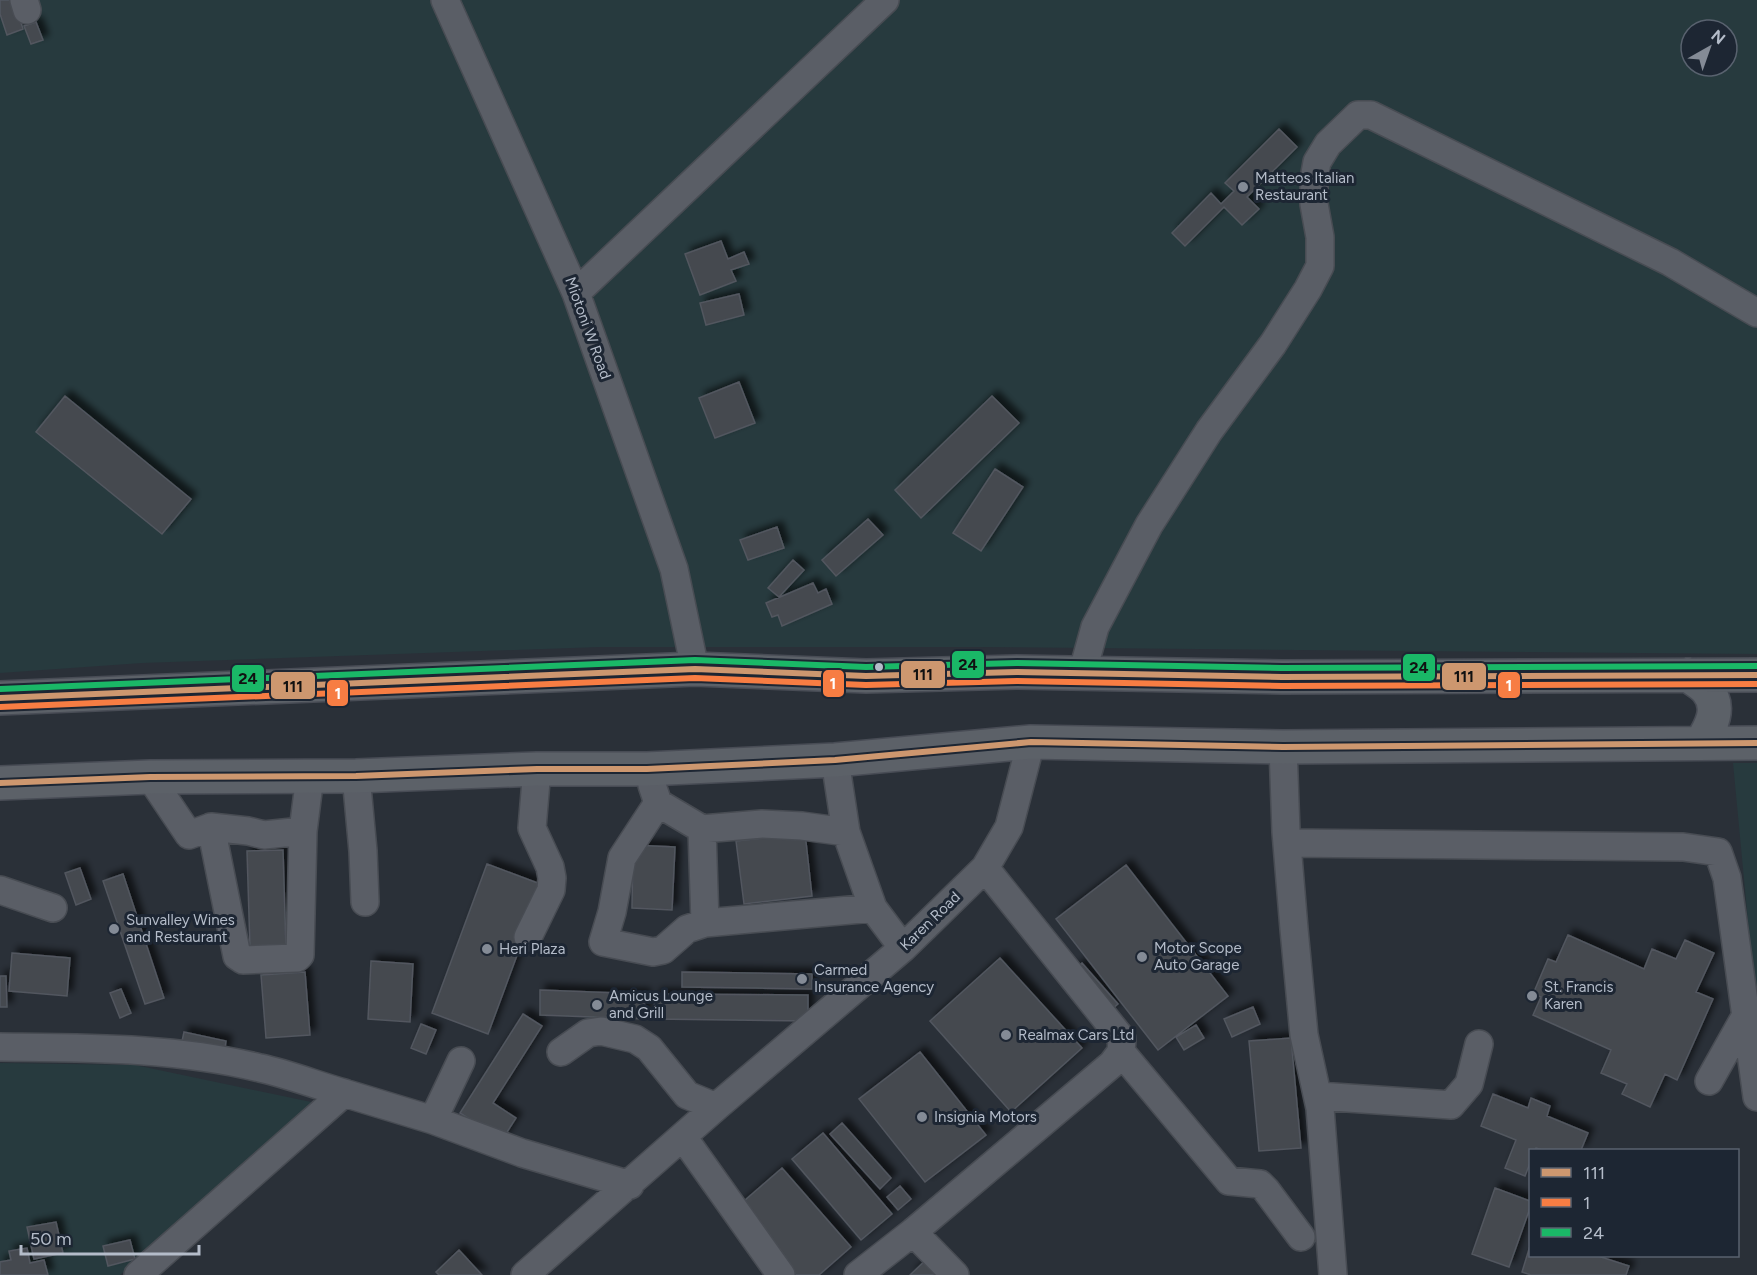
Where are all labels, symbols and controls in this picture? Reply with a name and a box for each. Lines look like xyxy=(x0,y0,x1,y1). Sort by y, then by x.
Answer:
north arrow xyxy=(1679,18,1739,78)
text: N xyxy=(1707,26,1729,48)
place label: Matteos Italian Restaurant xyxy=(1255,169,1354,204)
marker: Matteos Italian Restaurant xyxy=(1236,180,1250,194)
street label: Miotoni W Road xyxy=(561,274,615,382)
line badge: 24 xyxy=(951,650,985,679)
line badge: 24 xyxy=(1402,653,1436,682)
text: 24 xyxy=(958,655,978,674)
text: 24 xyxy=(1409,658,1429,677)
line badge: 111 xyxy=(900,660,946,689)
unlabelled marker xyxy=(873,661,885,673)
line badge: 111 xyxy=(1441,662,1487,691)
line badge: 24 xyxy=(231,664,265,693)
text: 111 xyxy=(913,665,933,684)
text: 111 xyxy=(1454,667,1474,686)
text: 24 xyxy=(238,669,258,688)
line badge: 1 xyxy=(822,669,845,698)
line badge: 111 xyxy=(270,671,316,700)
line badge: 1 xyxy=(1497,671,1521,699)
text: 1 xyxy=(830,674,836,693)
text: 1 xyxy=(1506,676,1512,695)
text: 111 xyxy=(283,677,303,696)
line badge: 1 xyxy=(326,679,349,707)
text: 1 xyxy=(335,684,341,703)
street label: Karen Road xyxy=(896,888,964,954)
place label: Sunvalley Wines and Restaurant xyxy=(126,911,235,946)
marker: Sunvalley Wines and Restaurant xyxy=(107,922,121,936)
place label: Motor Scope Auto Garage xyxy=(1154,939,1242,974)
place label: Heri Plaza xyxy=(499,940,565,958)
marker: Heri Plaza xyxy=(480,942,494,956)
marker: Motor Scope Auto Garage xyxy=(1135,950,1149,964)
place label: Carmed Insurance Agency xyxy=(814,961,934,996)
marker: Carmed Insurance Agency xyxy=(795,972,809,986)
place label: St. Francis Karen xyxy=(1544,978,1613,1013)
place label: Amicus Lounge and Grill xyxy=(609,987,713,1022)
marker: St. Francis Karen xyxy=(1525,989,1539,1003)
marker: Amicus Lounge and Grill xyxy=(590,998,604,1012)
place label: Realmax Cars Ltd xyxy=(1018,1026,1134,1044)
marker: Realmax Cars Ltd xyxy=(999,1028,1013,1042)
place label: Insignia Motors xyxy=(934,1108,1037,1126)
marker: Insignia Motors xyxy=(915,1110,929,1124)
legend xyxy=(1529,1149,1739,1257)
text: 111 xyxy=(1583,1162,1605,1184)
text: 1 xyxy=(1583,1192,1590,1214)
scale bar xyxy=(21,1218,200,1256)
text: 24 xyxy=(1583,1222,1604,1244)
text: 50 m xyxy=(30,1228,72,1250)

